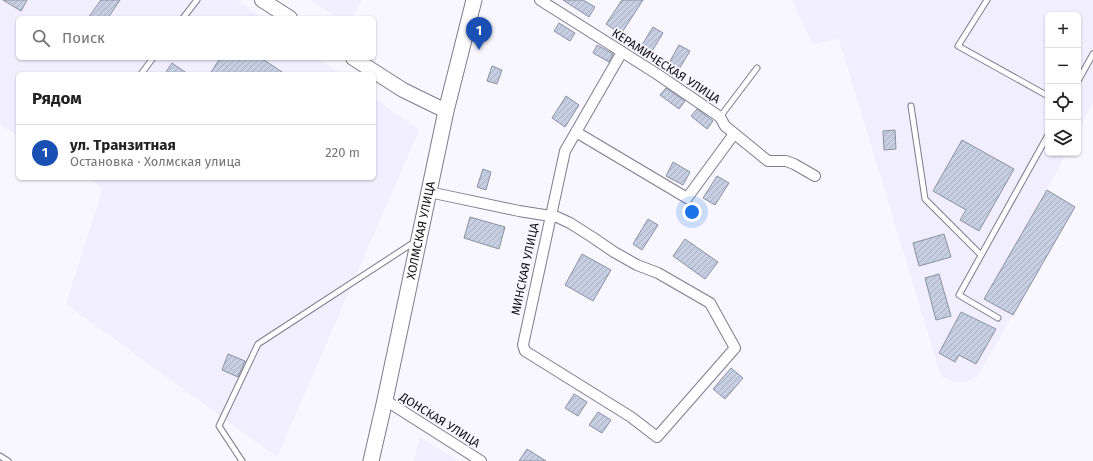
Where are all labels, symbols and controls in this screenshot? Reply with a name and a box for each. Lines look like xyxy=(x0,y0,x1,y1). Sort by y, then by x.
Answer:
map controls xyxy=(1045,12,1081,156)
button: + xyxy=(1045,12,1081,48)
search box xyxy=(16,16,376,60)
pin: 1 xyxy=(466,17,492,50)
street label: КЕРАМИЧЕСКАЯ УЛИЦА xyxy=(609,26,723,106)
icon: search xyxy=(30,27,52,49)
text: Поиск xyxy=(62,29,105,47)
button: − xyxy=(1045,48,1081,84)
button: locate xyxy=(1045,84,1081,120)
text: Рядом xyxy=(32,88,82,109)
button: layers xyxy=(1045,120,1081,156)
text: ул. Транзитная xyxy=(70,136,176,154)
text: 1 xyxy=(42,145,48,160)
text: 220 m xyxy=(325,145,360,160)
text: Остановка · Холмская улица xyxy=(70,154,241,169)
street label: ХОЛМСКАЯ УЛИЦА xyxy=(404,180,438,281)
your location xyxy=(682,202,702,222)
street label: МИНСКАЯ УЛИЦА xyxy=(508,221,542,316)
street label: ДОНСКАЯ УЛИЦА xyxy=(396,389,483,450)

